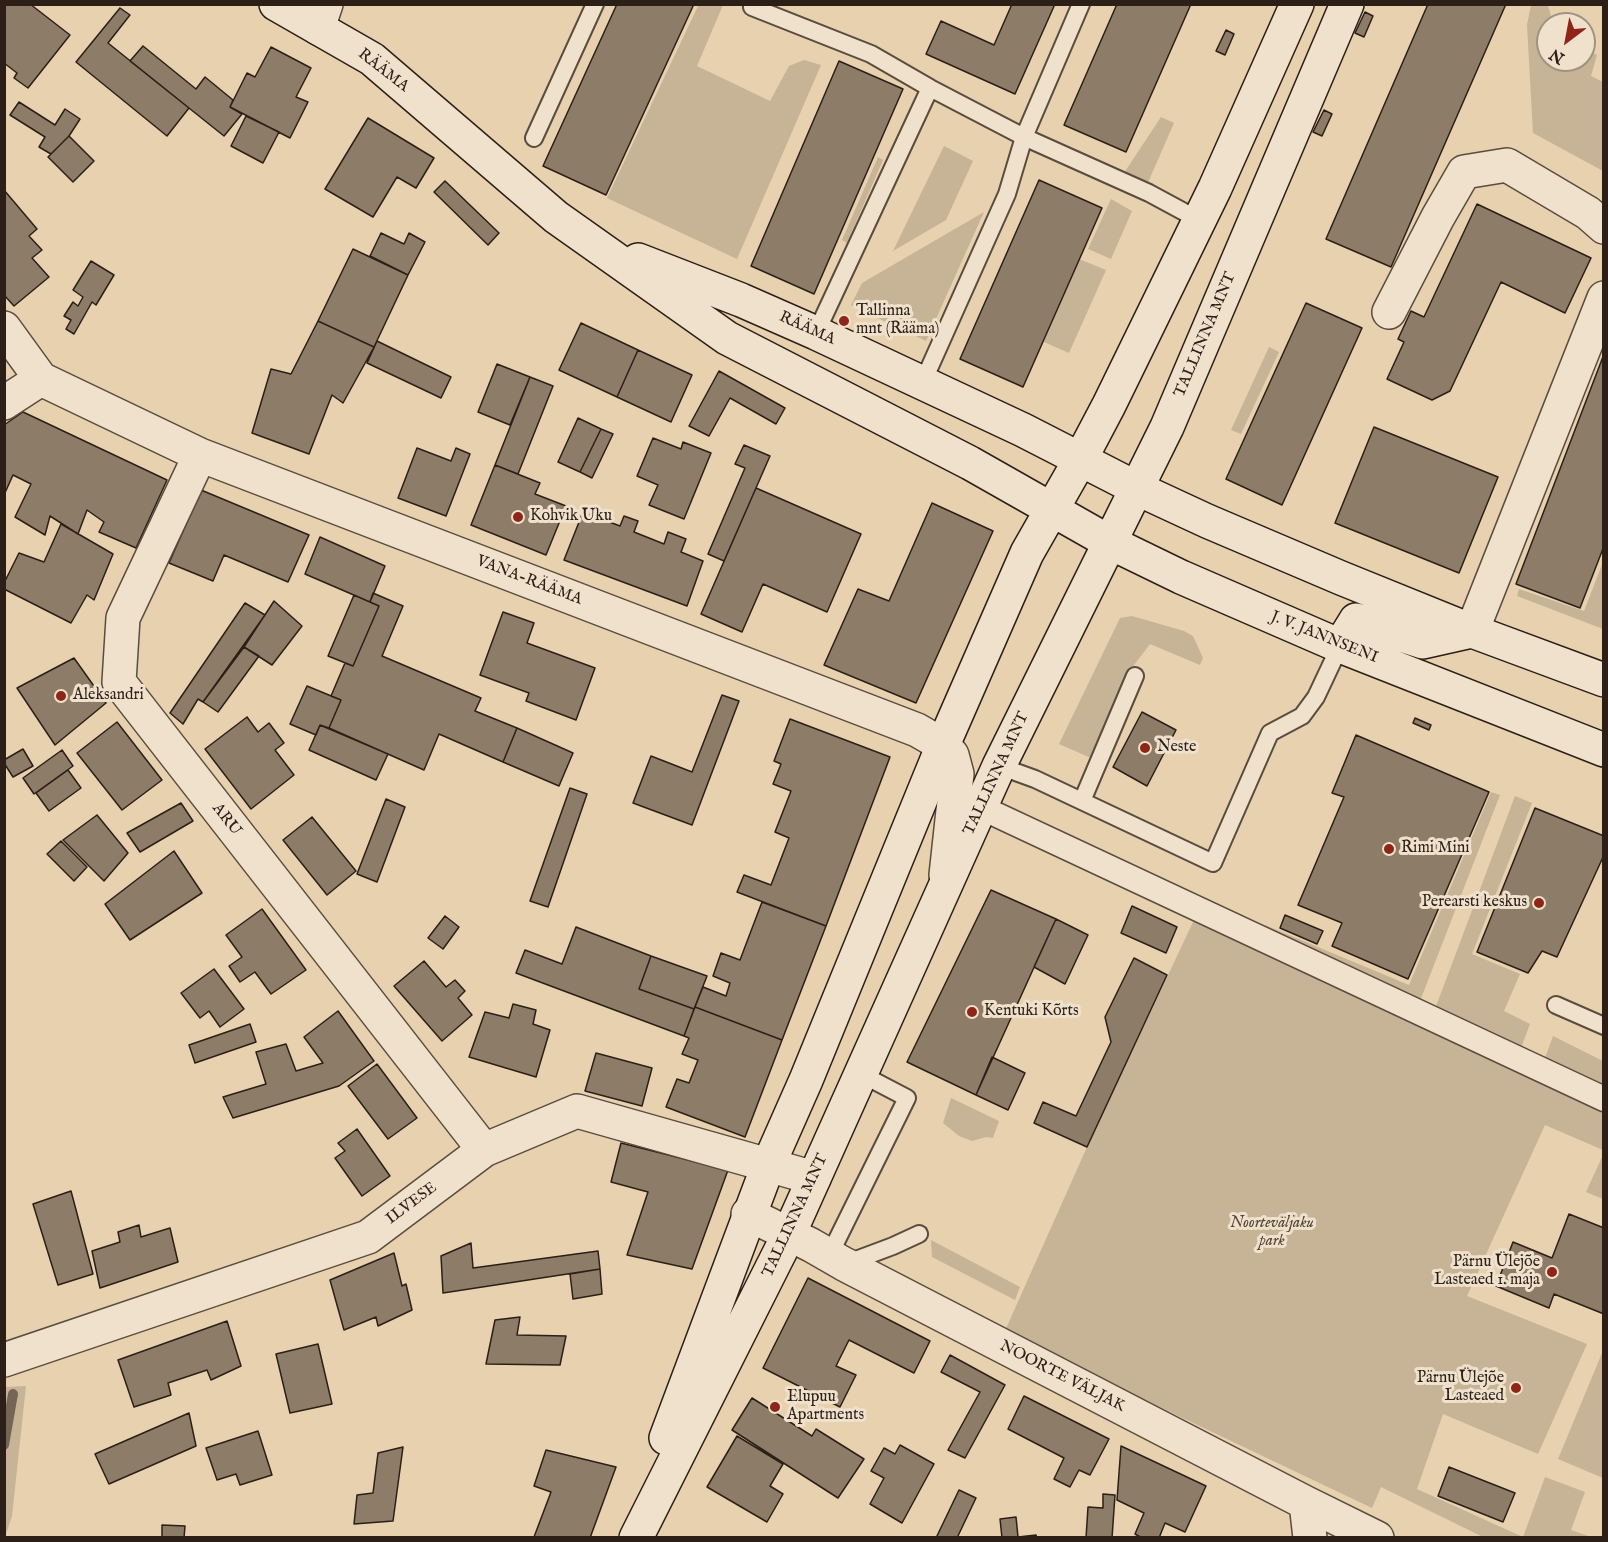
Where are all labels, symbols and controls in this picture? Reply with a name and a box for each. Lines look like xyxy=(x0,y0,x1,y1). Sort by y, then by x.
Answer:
north arrow xyxy=(1536,12,1596,72)
text: N xyxy=(1546,43,1569,68)
street label: RÄÄMA xyxy=(354,45,412,97)
street label: TALLINNA MNT xyxy=(1171,270,1241,400)
place label: Tallinna mnt (Rääma) xyxy=(856,302,939,340)
street label: RÄÄMA xyxy=(776,308,838,350)
marker: Tallinna mnt (Rääma) xyxy=(837,314,851,328)
place label: Kohvik Uku xyxy=(530,507,612,527)
marker: Kohvik Uku xyxy=(511,510,525,524)
street label: VANA-RÄÄMA xyxy=(473,552,585,610)
street label: J. V. JANNSENI xyxy=(1268,608,1380,668)
place label: Aleksandri xyxy=(73,686,144,706)
marker: Aleksandri xyxy=(54,689,68,703)
street label: TALLINNA MNT xyxy=(960,709,1034,839)
place label: Neste xyxy=(1157,738,1196,758)
marker: Neste xyxy=(1138,741,1152,755)
street label: ARU xyxy=(207,800,245,840)
place label: Rimi Mini xyxy=(1401,839,1470,859)
marker: Rimi Mini xyxy=(1382,842,1396,856)
place label: Perearsti keskus xyxy=(1422,893,1527,913)
marker: Perearsti keskus xyxy=(1532,896,1546,910)
place label: Kentuki Kõrts xyxy=(984,1002,1079,1022)
marker: Kentuki Kõrts xyxy=(965,1005,979,1019)
street label: TALLINNA MNT xyxy=(759,1151,833,1281)
street label: ILVESE xyxy=(383,1179,441,1229)
park label: Noorteväljaku park xyxy=(1230,1214,1314,1252)
place label: Pärnu Ülejõe Lasteaed 1. maja xyxy=(1434,1253,1540,1291)
marker: Pärnu Ülejõe Lasteaed 1. maja xyxy=(1545,1265,1559,1279)
street label: NOORTE VÄLJAK xyxy=(996,1337,1128,1417)
place label: Pärnu Ülejõe Lasteaed xyxy=(1417,1369,1504,1407)
marker: Pärnu Ülejõe Lasteaed xyxy=(1509,1381,1523,1395)
place label: Elupuu Apartments xyxy=(787,1388,864,1426)
marker: Elupuu Apartments xyxy=(768,1400,782,1414)

